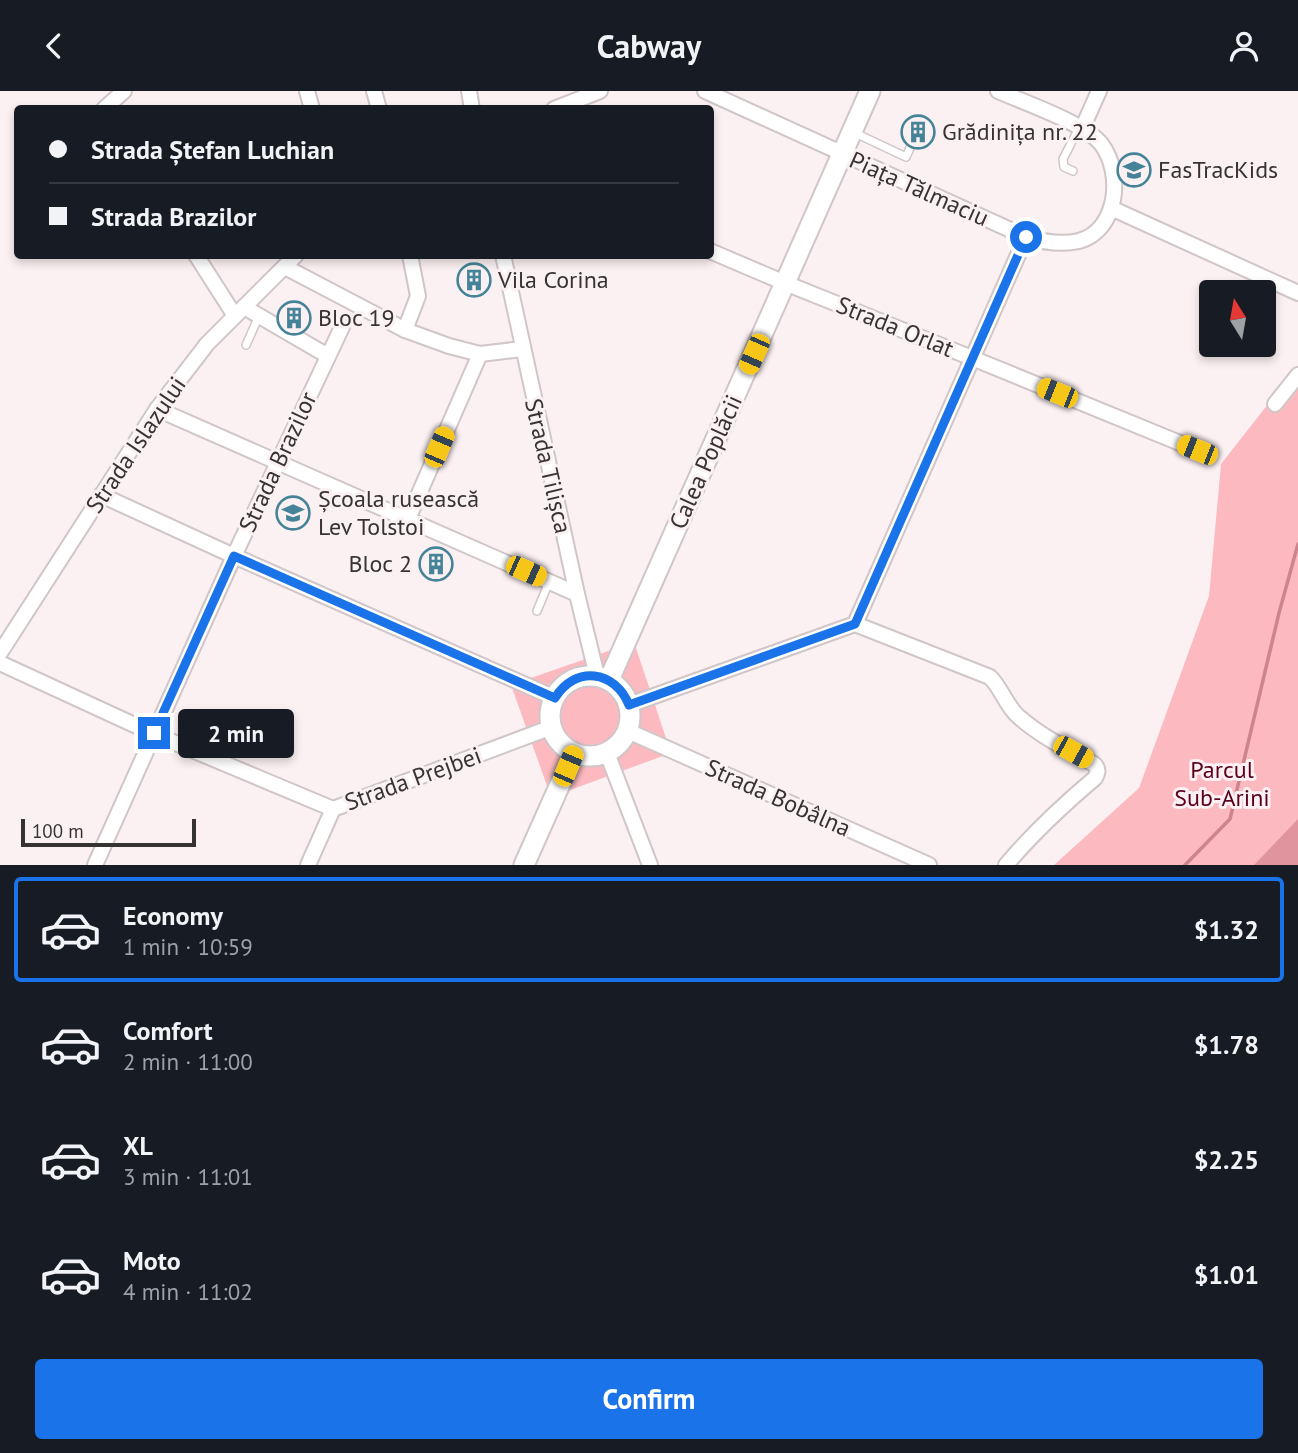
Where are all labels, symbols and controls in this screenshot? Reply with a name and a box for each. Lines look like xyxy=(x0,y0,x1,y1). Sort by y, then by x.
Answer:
text: Cabway xyxy=(597,25,701,67)
icon: back xyxy=(35,27,73,65)
icon: person xyxy=(1225,27,1263,65)
building icon: Grădinița nr. 22 xyxy=(899,113,937,151)
place label: Grădinița nr. 22 xyxy=(942,116,1098,147)
text: Strada Ștefan Luchian xyxy=(91,133,334,166)
street label: Piața Tălmaciu xyxy=(845,144,994,233)
school or university icon: FasTracKids xyxy=(1115,151,1153,189)
place label: FasTracKids xyxy=(1158,154,1278,185)
text: Strada Brazilor xyxy=(91,200,256,233)
route start xyxy=(1010,221,1042,253)
building icon: Vila Corina xyxy=(455,261,493,299)
place label: Vila Corina xyxy=(497,264,609,295)
north arrow xyxy=(1199,280,1276,357)
map controls xyxy=(1199,280,1276,357)
street label: Strada Orlat xyxy=(832,289,958,364)
building icon: Bloc 19 xyxy=(275,299,313,337)
place label: Bloc 19 xyxy=(318,302,395,333)
car xyxy=(736,331,773,377)
street label: Strada Islazului xyxy=(78,370,193,519)
car xyxy=(1034,375,1081,411)
street label: Strada Brazilor xyxy=(231,387,324,537)
street label: Calea Poplăcii xyxy=(662,390,749,534)
street label: Strada Tilișca xyxy=(518,395,579,536)
car xyxy=(422,424,457,470)
car xyxy=(1174,432,1221,468)
place label: Școala rusească Lev Tolstoi xyxy=(318,483,479,542)
school or university icon: Școala rusească Lev Tolstoi xyxy=(274,494,312,532)
building icon: Bloc 2 xyxy=(417,545,455,583)
place label: Bloc 2 xyxy=(348,548,412,579)
car xyxy=(503,553,550,589)
callout: 2 min xyxy=(178,709,294,757)
route end xyxy=(138,717,170,749)
text: 2 min xyxy=(208,719,264,748)
car xyxy=(1050,733,1097,771)
street label: Strada Prejbei xyxy=(340,739,485,818)
car xyxy=(551,743,586,789)
street label: Strada Bobâlna xyxy=(701,752,856,843)
park label: Parcul Sub-Arini xyxy=(1174,754,1270,813)
scale bar xyxy=(21,816,196,848)
text: 100 m xyxy=(32,819,84,843)
icon: car xyxy=(39,898,102,961)
text: Economy xyxy=(123,899,223,932)
text: $1.32 xyxy=(1194,913,1259,946)
text: 1 min · 10:59 xyxy=(123,932,253,961)
icon: car xyxy=(39,1013,102,1076)
text: Comfort xyxy=(123,1014,213,1047)
text: $1.78 xyxy=(1194,1028,1259,1061)
text: 2 min · 11:00 xyxy=(123,1047,253,1076)
icon: car xyxy=(39,1128,102,1191)
text: XL xyxy=(123,1129,153,1162)
text: $2.25 xyxy=(1194,1143,1259,1176)
text: 3 min · 11:01 xyxy=(123,1162,253,1191)
icon: car xyxy=(39,1243,102,1306)
text: Moto xyxy=(123,1244,181,1277)
text: $1.01 xyxy=(1194,1258,1259,1291)
text: 4 min · 11:02 xyxy=(123,1277,253,1306)
button: Confirm xyxy=(35,1359,1263,1439)

